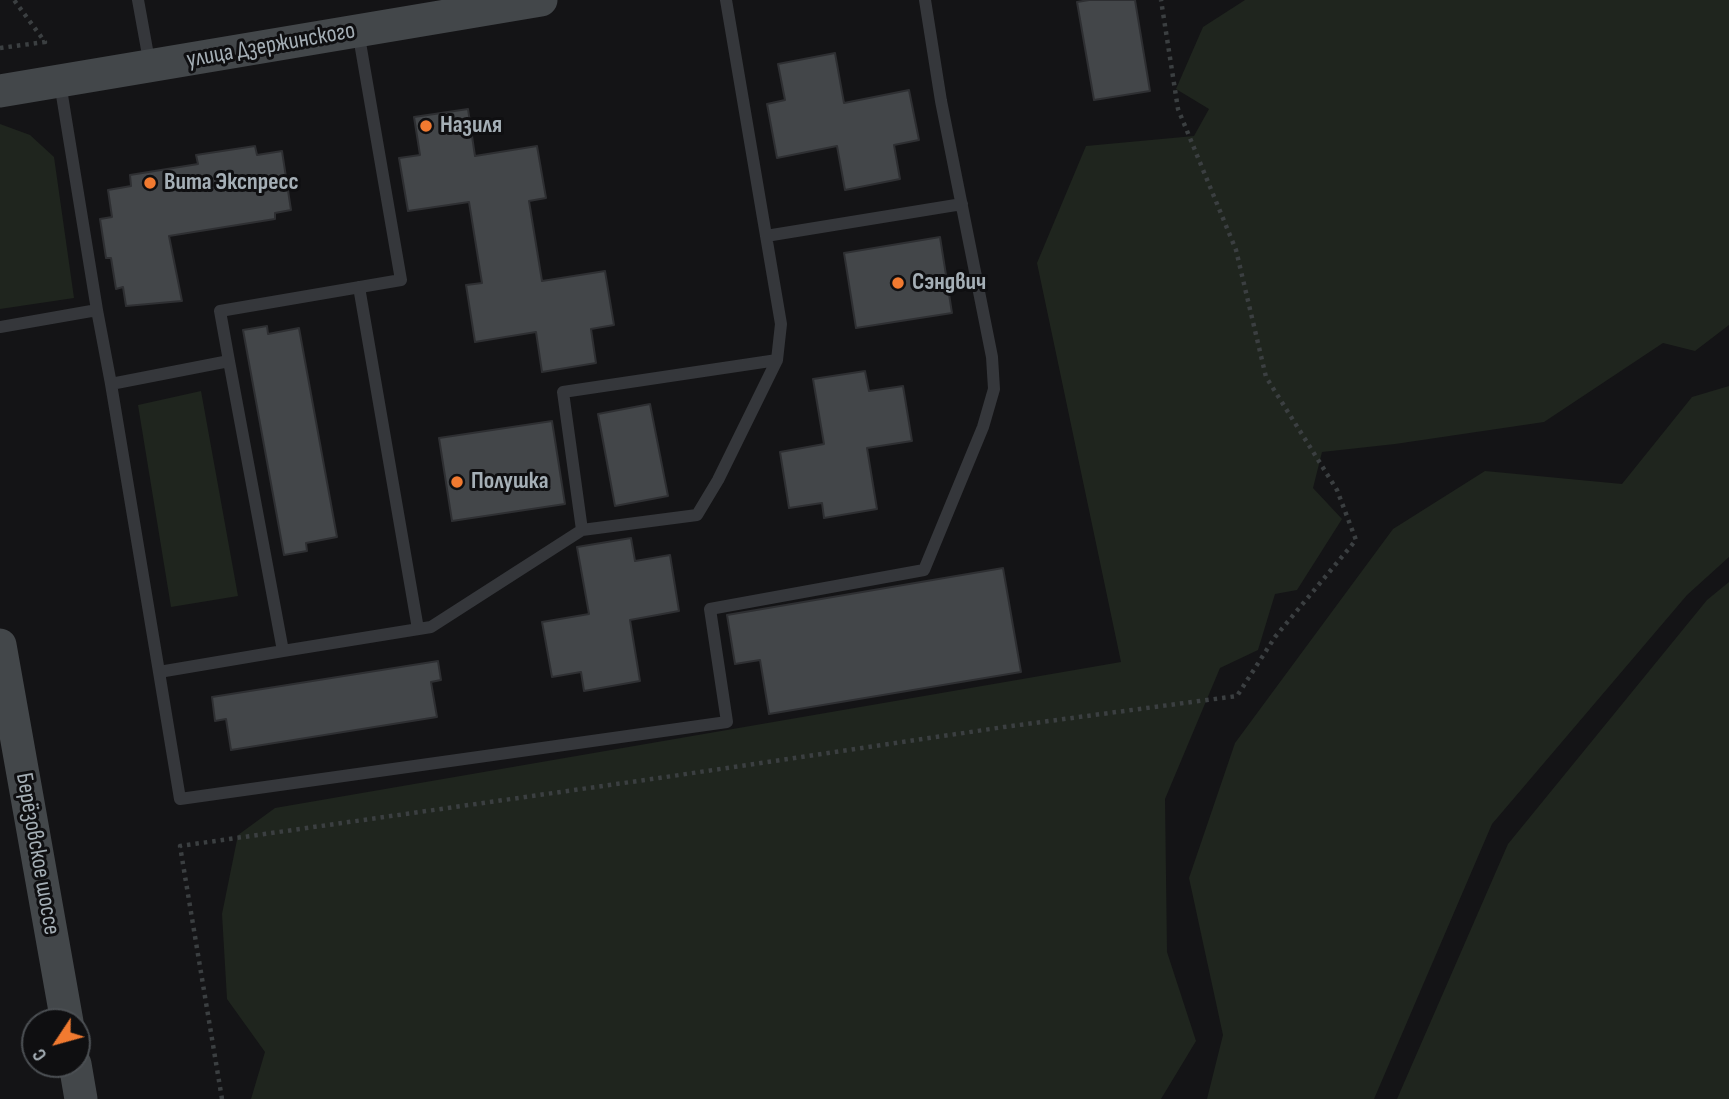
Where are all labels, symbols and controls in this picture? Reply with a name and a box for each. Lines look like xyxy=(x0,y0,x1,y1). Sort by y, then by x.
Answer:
street label: улица Дзержинского xyxy=(185,17,357,75)
place label: Назиля xyxy=(440,112,502,140)
marker: Назиля xyxy=(418,118,434,134)
place label: Вита Экспресс xyxy=(164,169,299,197)
marker: Вита Экспресс xyxy=(142,175,158,191)
place label: Сэндвич xyxy=(912,269,986,297)
marker: Сэндвич xyxy=(890,275,906,291)
place label: Полушка xyxy=(471,468,549,496)
marker: Полушка xyxy=(449,474,465,490)
street label: Берёзовское шоссе xyxy=(9,771,65,937)
north arrow xyxy=(21,1008,91,1078)
text: С xyxy=(28,1044,52,1065)

